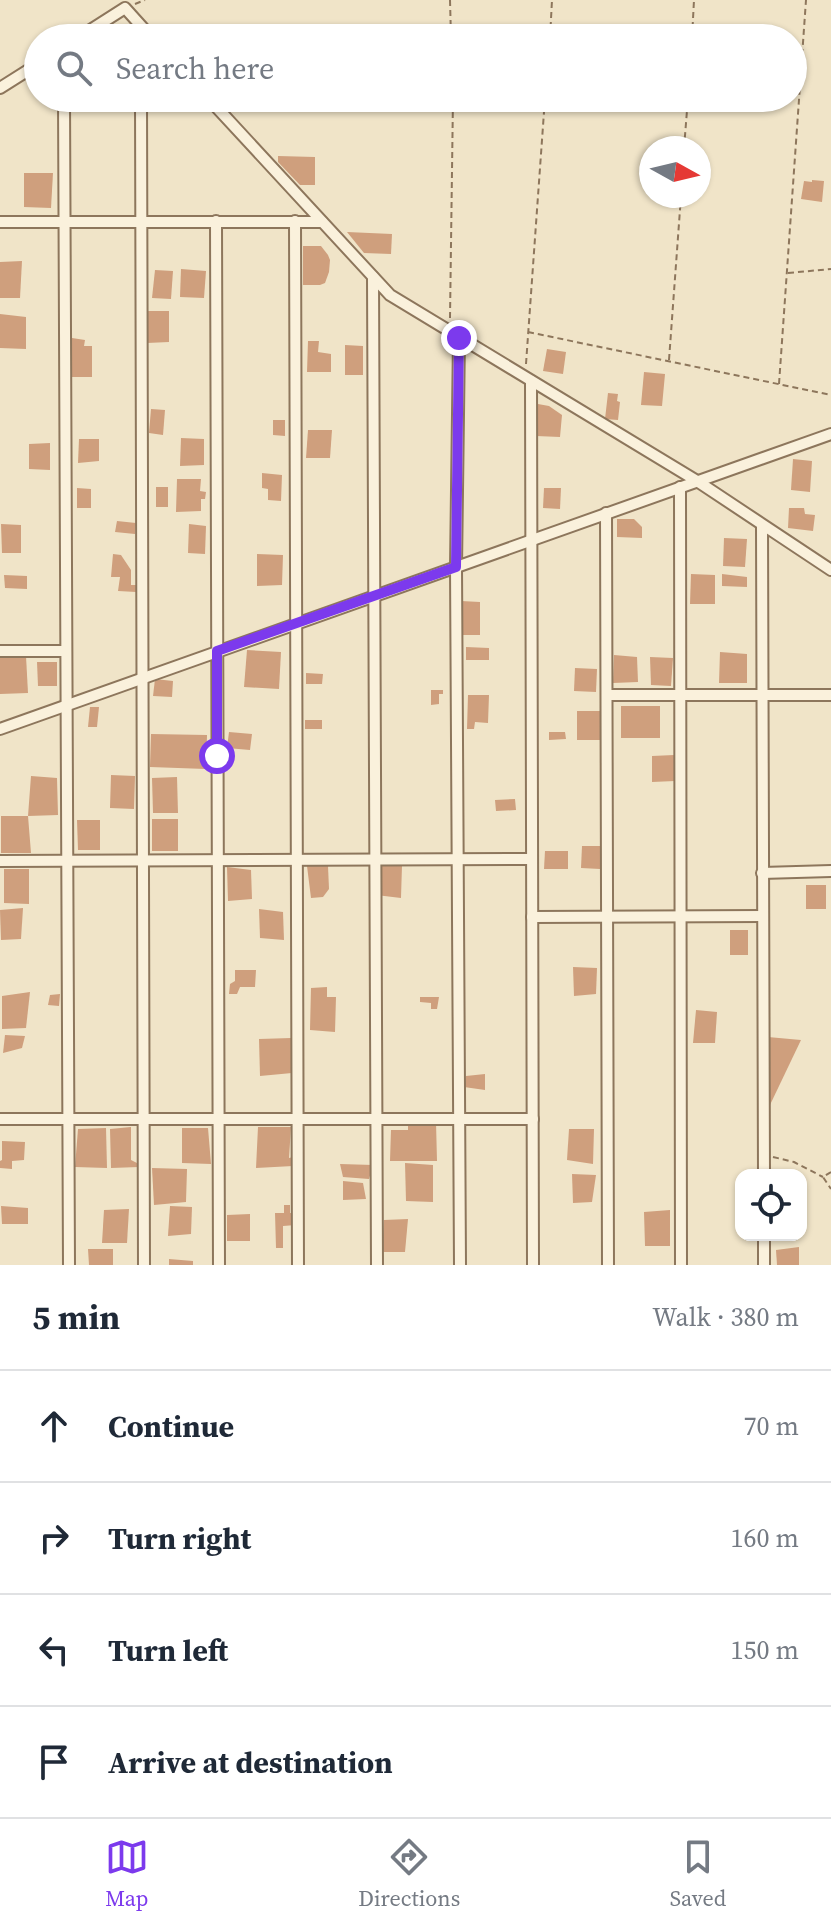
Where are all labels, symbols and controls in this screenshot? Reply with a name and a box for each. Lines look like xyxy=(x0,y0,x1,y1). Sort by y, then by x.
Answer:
search box xyxy=(24,24,807,112)
icon: search xyxy=(52,46,96,90)
text: Search here xyxy=(116,48,274,89)
north arrow xyxy=(639,136,711,208)
route end xyxy=(441,320,477,356)
route start xyxy=(199,738,235,774)
map controls xyxy=(735,1169,807,1241)
button: locate xyxy=(735,1169,807,1241)
text: 5 min xyxy=(32,1294,120,1340)
text: Walk · 380 m xyxy=(652,1299,799,1335)
icon: ahead xyxy=(32,1404,76,1448)
text: Continue xyxy=(108,1406,234,1447)
text: 70 m xyxy=(744,1408,799,1444)
icon: right xyxy=(32,1516,76,1560)
text: Turn right xyxy=(108,1518,251,1559)
text: 160 m xyxy=(731,1520,799,1556)
icon: left xyxy=(32,1628,76,1672)
text: Turn left xyxy=(108,1630,228,1671)
text: 150 m xyxy=(731,1632,799,1668)
icon: arrive xyxy=(32,1740,76,1784)
text: Arrive at destination xyxy=(108,1742,393,1783)
tab: Map xyxy=(105,1835,149,1913)
tab: Directions xyxy=(358,1835,460,1913)
tab: Saved xyxy=(670,1835,726,1913)

